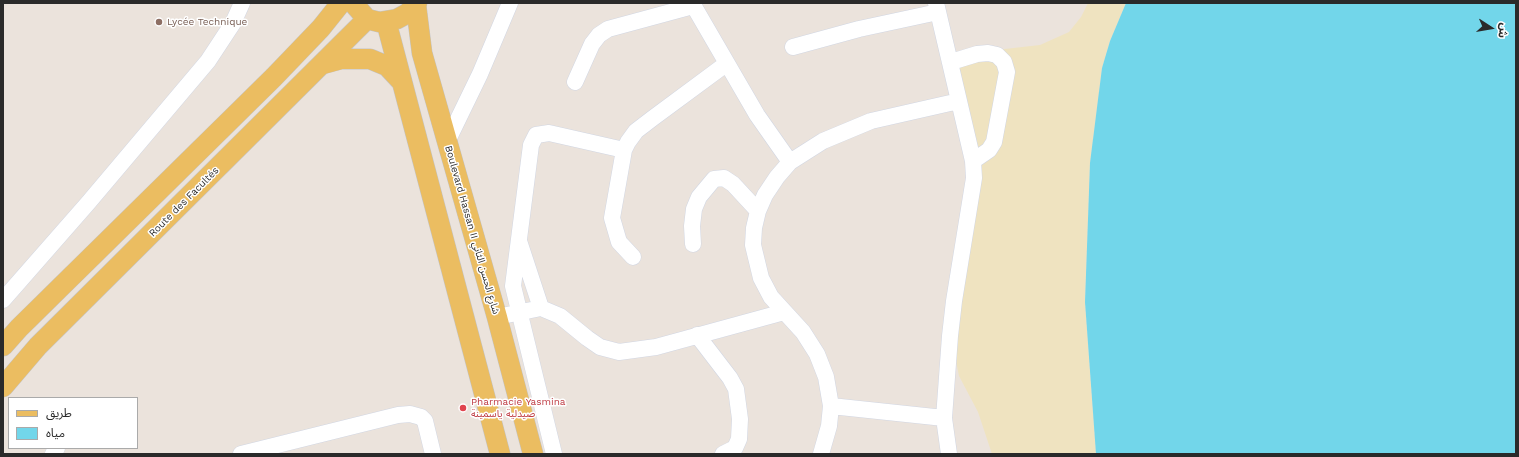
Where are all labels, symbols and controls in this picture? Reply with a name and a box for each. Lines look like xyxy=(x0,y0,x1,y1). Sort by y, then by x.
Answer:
north arrow xyxy=(1471,8,1511,48)
place label: Lycée Technique xyxy=(167,16,247,28)
marker: Lycée Technique xyxy=(154,17,164,27)
text: ش xyxy=(1495,22,1511,39)
street label: Boulevard Hassan II شارع الحسن الثاني xyxy=(442,144,502,316)
street label: Route des Facultés xyxy=(147,165,221,239)
place label: Pharmacie Yasmina صيدلية ياسمينة xyxy=(471,396,565,420)
legend xyxy=(8,397,138,449)
marker: Pharmacie Yasmina صيدلية ياسمينة xyxy=(458,403,468,413)
text: طريق xyxy=(46,406,72,420)
text: مياه xyxy=(46,426,65,440)

